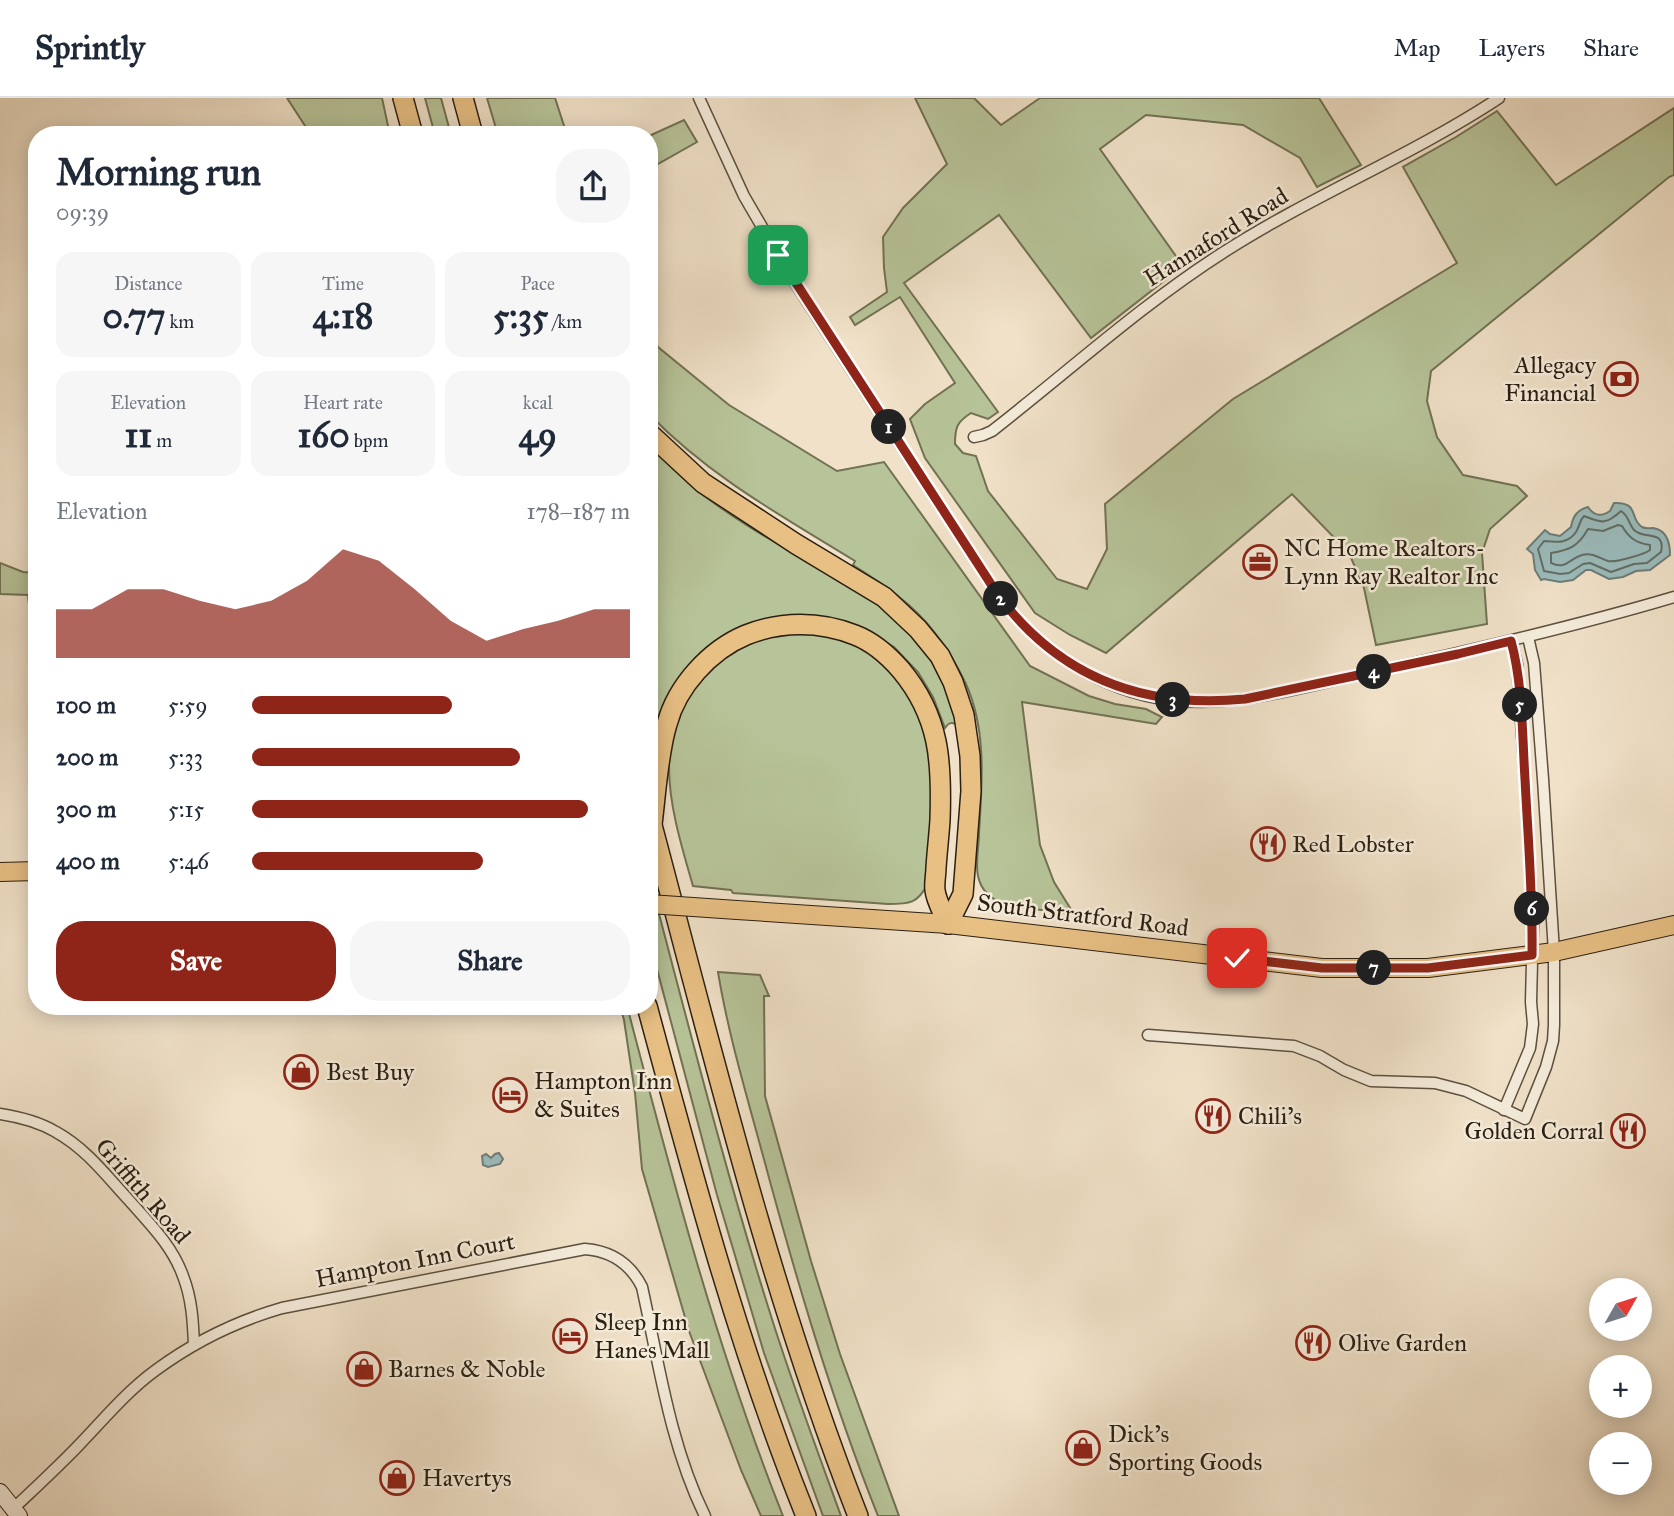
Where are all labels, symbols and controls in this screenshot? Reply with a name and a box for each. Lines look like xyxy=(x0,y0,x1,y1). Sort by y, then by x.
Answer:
text: Sprintly xyxy=(35,28,145,68)
text: Map xyxy=(1394,33,1441,63)
text: Layers xyxy=(1479,33,1545,63)
text: Share xyxy=(1583,33,1639,63)
text: Morning run xyxy=(56,149,261,195)
button: share xyxy=(556,149,630,223)
street label: Hannaford Road xyxy=(1138,181,1294,293)
text: 09:39 xyxy=(56,198,109,226)
pin xyxy=(748,225,808,285)
icon: arrive xyxy=(759,236,797,274)
text: Distance xyxy=(114,272,182,295)
text: Time xyxy=(322,272,364,295)
text: Pace xyxy=(520,272,555,295)
text: 0.77 xyxy=(102,295,165,338)
text: 4:18 xyxy=(313,295,373,338)
text: 5:35 xyxy=(493,295,548,338)
text: km xyxy=(165,310,194,333)
text: /km xyxy=(548,310,582,333)
place label: Allegacy Financial xyxy=(1504,350,1597,408)
bank icon: Allegacy Financial xyxy=(1602,360,1640,398)
text: Elevation xyxy=(111,391,186,414)
text: Heart rate xyxy=(303,391,383,414)
text: kcal xyxy=(523,391,553,414)
pin: 1 xyxy=(872,410,906,444)
text: 11 xyxy=(124,414,152,457)
text: 160 xyxy=(298,414,350,457)
text: 49 xyxy=(519,414,557,457)
text: 1 xyxy=(885,415,892,438)
text: m xyxy=(152,429,172,452)
text: bpm xyxy=(350,429,388,452)
text: Elevation xyxy=(56,497,147,525)
text: 178–187 m xyxy=(527,497,630,525)
place label: NC Home Realtors- Lynn Ray Realtor Inc xyxy=(1284,533,1499,591)
office icon: NC Home Realtors- Lynn Ray Realtor Inc xyxy=(1241,543,1279,581)
pin: 2 xyxy=(984,582,1018,616)
text: 2 xyxy=(996,587,1005,610)
pin: 4 xyxy=(1356,654,1392,690)
text: 4 xyxy=(1368,660,1379,683)
pin: 3 xyxy=(1156,682,1190,718)
text: 3 xyxy=(1169,688,1176,711)
pin: 5 xyxy=(1502,688,1538,722)
text: 100 m xyxy=(56,691,116,719)
text: 5:59 xyxy=(168,691,208,719)
text: 5 xyxy=(1515,693,1524,716)
text: 200 m xyxy=(56,743,118,771)
text: 5:33 xyxy=(168,743,203,771)
text: 300 m xyxy=(56,795,116,823)
text: 5:15 xyxy=(168,795,204,823)
restaurant icon: Red Lobster xyxy=(1249,825,1287,863)
place label: Red Lobster xyxy=(1292,829,1414,859)
text: 400 m xyxy=(56,847,120,875)
text: 5:46 xyxy=(168,847,209,875)
street label: South Stratford Road xyxy=(975,887,1191,943)
pin: 6 xyxy=(1514,892,1550,926)
text: 6 xyxy=(1527,897,1536,920)
button: Save xyxy=(56,921,336,1001)
button: Share xyxy=(350,921,630,1001)
pin xyxy=(1207,928,1267,988)
icon: check xyxy=(1218,939,1256,977)
pin: 7 xyxy=(1356,950,1392,986)
text: 7 xyxy=(1368,956,1379,979)
shop icon: Best Buy xyxy=(282,1053,320,1091)
place label: Best Buy xyxy=(326,1057,415,1087)
place label: Hampton Inn & Suites xyxy=(534,1066,672,1124)
hotel icon: Hampton Inn & Suites xyxy=(491,1076,529,1114)
restaurant icon: Chili's xyxy=(1194,1097,1232,1135)
place label: Chili's xyxy=(1238,1101,1302,1131)
restaurant icon: Golden Corral xyxy=(1609,1112,1647,1150)
place label: Golden Corral xyxy=(1464,1116,1605,1146)
street label: Griffith Road xyxy=(89,1132,197,1250)
street label: Hampton Inn Court xyxy=(313,1226,518,1294)
north arrow xyxy=(1589,1278,1652,1340)
map controls xyxy=(1589,1278,1652,1495)
place label: Sleep Inn Hanes Mall xyxy=(594,1307,710,1365)
hotel icon: Sleep Inn Hanes Mall xyxy=(551,1317,589,1355)
restaurant icon: Olive Garden xyxy=(1294,1324,1332,1362)
place label: Olive Garden xyxy=(1338,1328,1467,1358)
shop icon: Barnes & Noble xyxy=(345,1350,383,1388)
place label: Barnes & Noble xyxy=(388,1354,546,1384)
button: + xyxy=(1589,1355,1652,1418)
place label: Dick's Sporting Goods xyxy=(1108,1419,1262,1477)
shop icon: Dick's Sporting Goods xyxy=(1064,1429,1102,1467)
button: − xyxy=(1589,1432,1652,1495)
shop icon: Havertys xyxy=(378,1459,416,1497)
place label: Havertys xyxy=(422,1463,511,1493)

